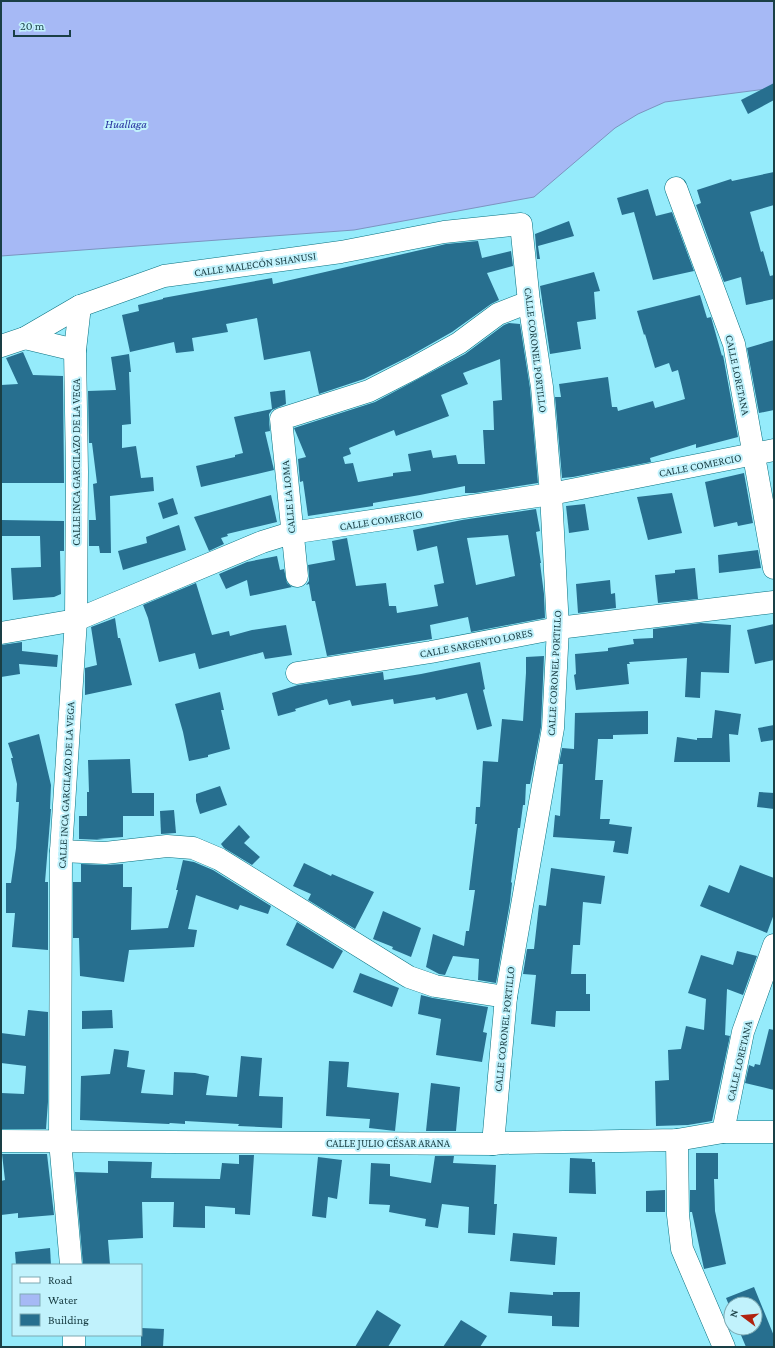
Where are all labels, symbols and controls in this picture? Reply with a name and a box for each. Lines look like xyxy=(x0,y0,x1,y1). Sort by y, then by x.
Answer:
scale bar xyxy=(14,12,70,38)
text: 20 m xyxy=(20,19,45,33)
water label: Huallaga xyxy=(105,117,147,131)
street label: CALLE MALECÓN SHANUSI xyxy=(193,249,317,279)
street label: CALLE CORONEL PORTILLO xyxy=(522,287,550,413)
street label: CALLE LORETANA xyxy=(724,334,753,417)
street label: CALLE INCA GARCILAZO DE LA VEGA xyxy=(70,378,82,546)
street label: CALLE COMERCIO xyxy=(658,451,742,479)
street label: CALLE LA LOMA xyxy=(279,459,297,534)
street label: CALLE COMERCIO xyxy=(339,508,423,532)
street label: CALLE CORONEL PORTILLO xyxy=(545,610,563,736)
street label: CALLE SARGENTO LORES xyxy=(419,626,533,660)
street label: CALLE INCA GARCILAZO DE LA VEGA xyxy=(56,700,76,869)
street label: CALLE CORONEL PORTILLO xyxy=(491,966,517,1092)
street label: CALLE LORETANA xyxy=(724,1019,754,1102)
street label: CALLE JULIO CÉSAR ARANA xyxy=(326,1137,451,1150)
legend xyxy=(12,1264,142,1336)
text: Road xyxy=(48,1273,73,1287)
text: Water xyxy=(48,1293,78,1307)
north arrow xyxy=(723,1296,763,1336)
text: N xyxy=(727,1308,740,1319)
text: Building xyxy=(48,1313,89,1327)

